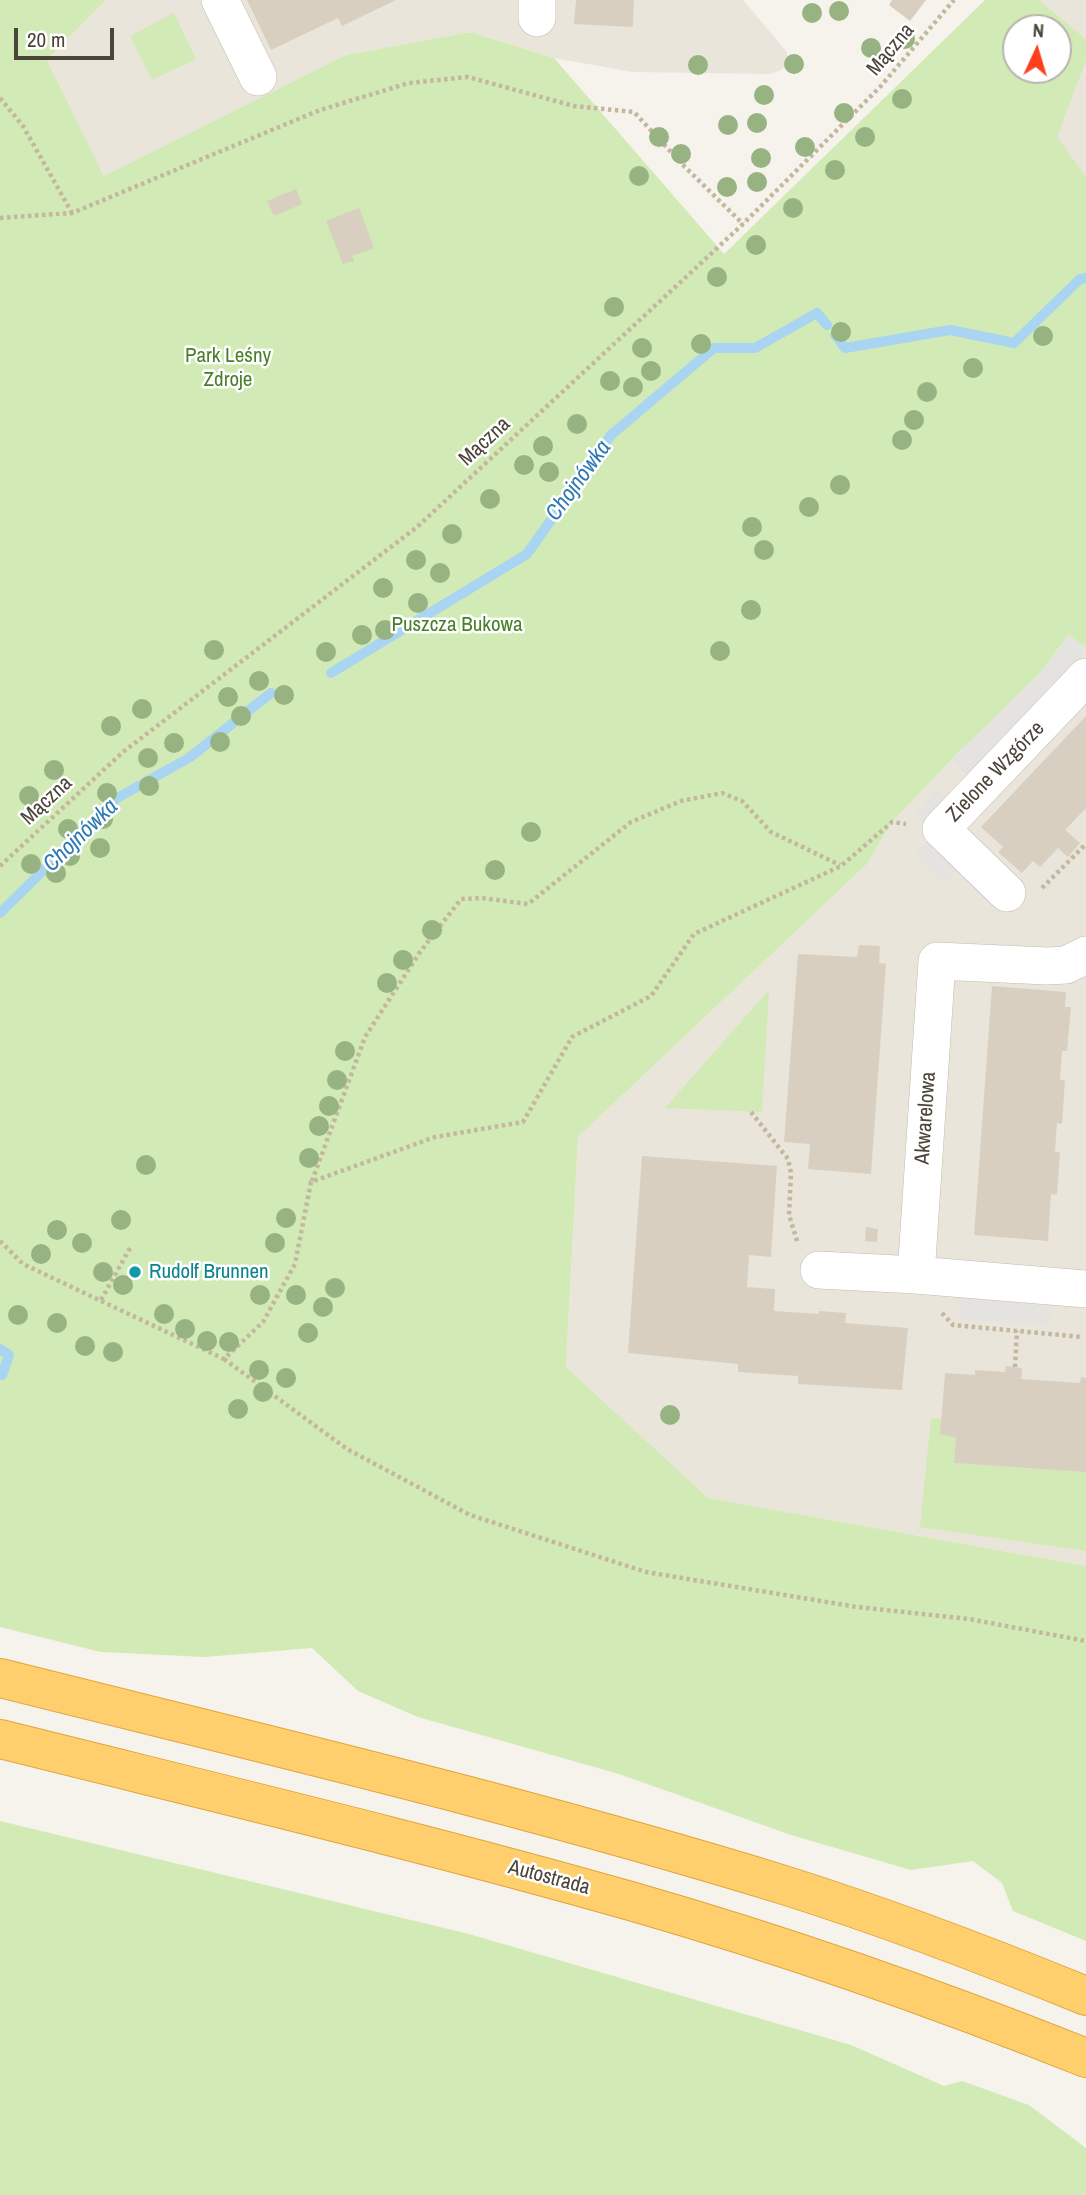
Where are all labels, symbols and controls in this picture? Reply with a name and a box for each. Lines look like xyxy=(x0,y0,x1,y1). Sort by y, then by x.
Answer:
scale bar xyxy=(18,14,117,58)
north arrow xyxy=(1002,14,1072,84)
text: N xyxy=(1032,17,1045,43)
street label: Mączna xyxy=(862,19,920,81)
text: 20 m xyxy=(27,25,65,54)
park label: Park Leśny Zdroje xyxy=(185,343,271,393)
street label: Mączna xyxy=(454,412,516,472)
water label: Chojnówka xyxy=(540,435,618,527)
park label: Puszcza Bukowa xyxy=(391,612,523,638)
street label: Zielone Wzgórze xyxy=(942,716,1050,828)
street label: Mączna xyxy=(16,771,78,831)
water label: Chojnówka xyxy=(38,794,124,878)
street label: Akwarelowa xyxy=(910,1071,942,1165)
place label: Rudolf Brunnen xyxy=(149,1259,269,1285)
marker: Rudolf Brunnen xyxy=(127,1264,143,1280)
street label: Autostrada xyxy=(506,1855,592,1901)

